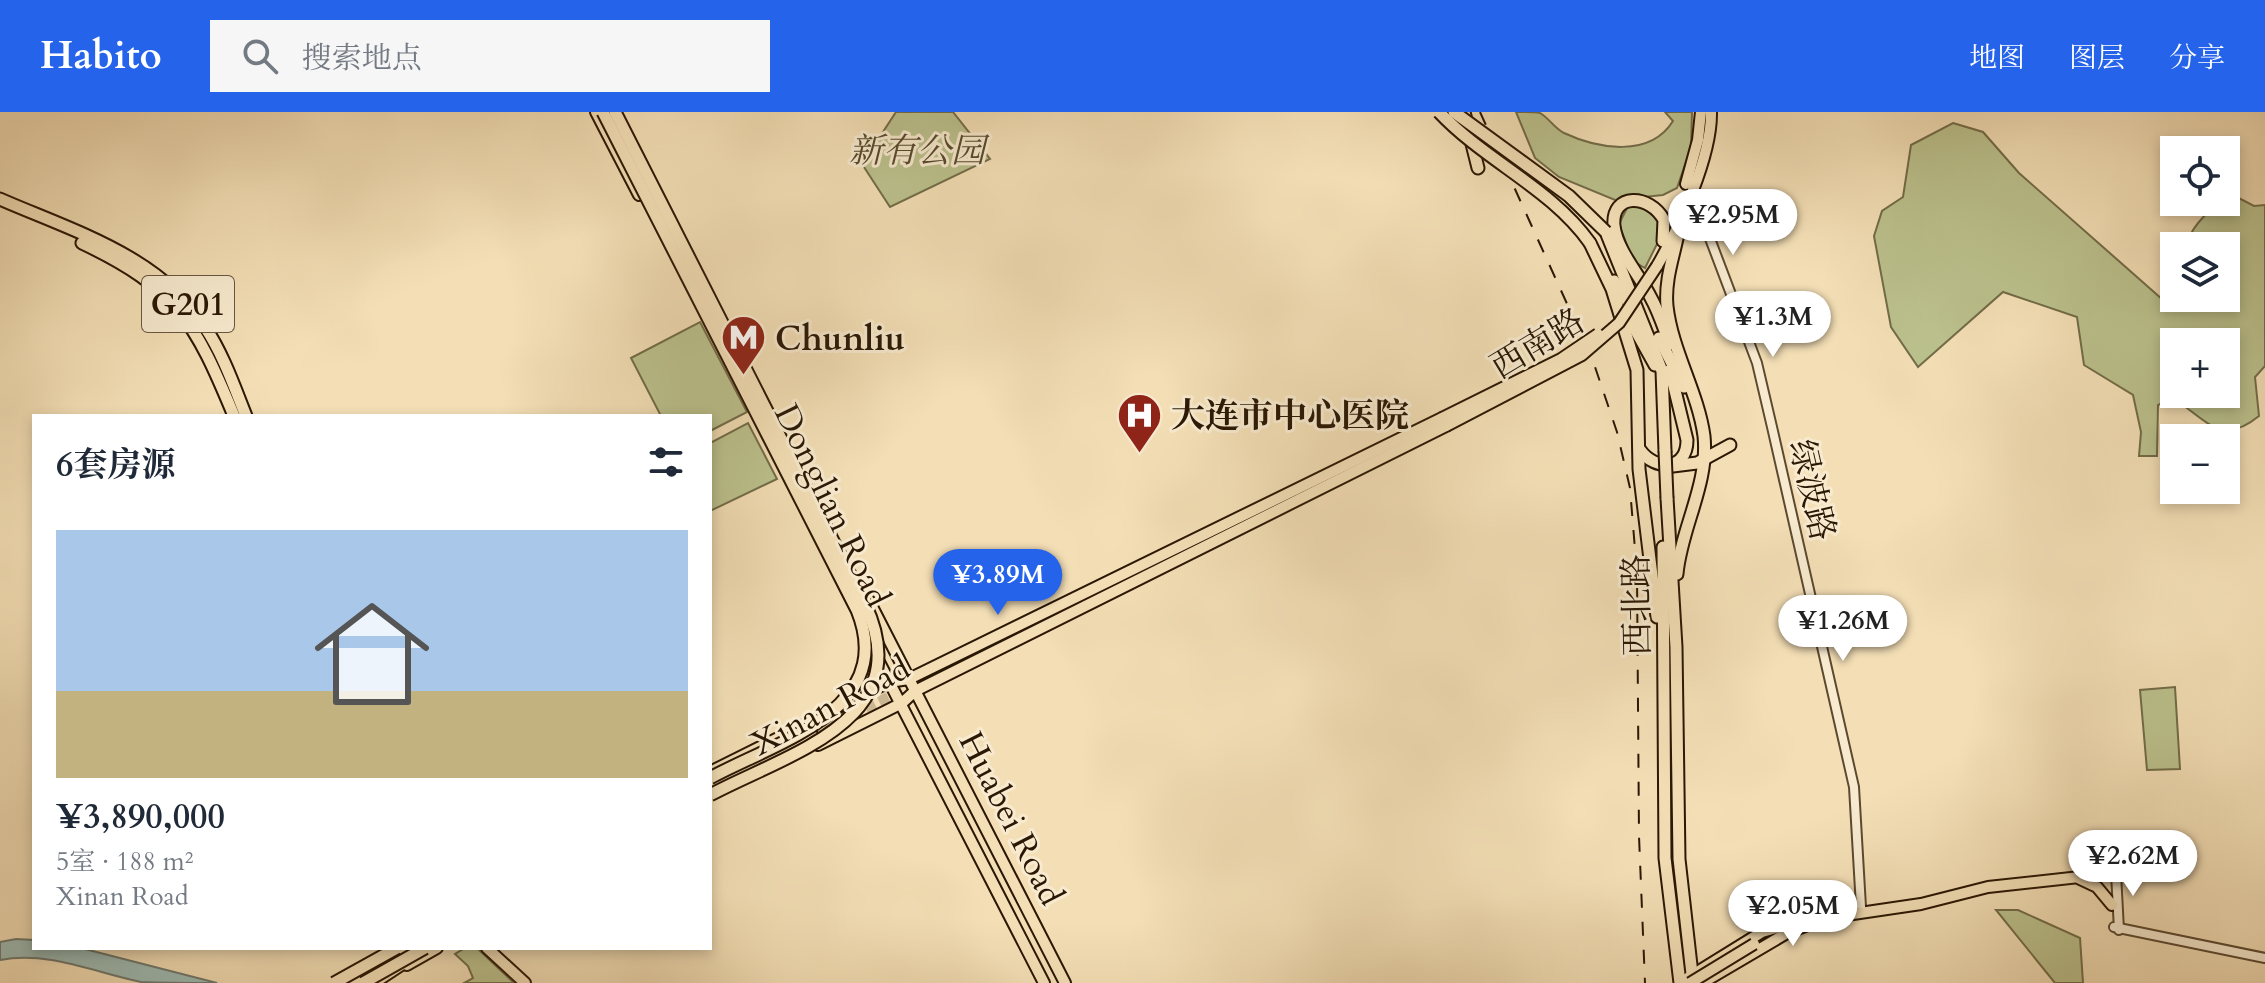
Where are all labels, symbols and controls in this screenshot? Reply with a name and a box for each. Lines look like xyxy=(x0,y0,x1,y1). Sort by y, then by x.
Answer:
search box xyxy=(210,20,770,92)
text: Habito xyxy=(40,30,162,82)
icon: search xyxy=(238,34,282,78)
text: 搜索地点 xyxy=(302,38,422,79)
text: 地图 xyxy=(1969,39,2025,77)
text: 图层 xyxy=(2069,39,2125,77)
text: 分享 xyxy=(2169,39,2225,77)
park label: 新有公园 xyxy=(849,128,990,174)
map controls xyxy=(2160,136,2240,504)
button: locate xyxy=(2160,136,2240,216)
pin: ¥2.95M xyxy=(1668,189,1798,257)
text: ¥2.95M xyxy=(1686,197,1780,232)
button: layers xyxy=(2160,232,2240,312)
road number: G201 xyxy=(142,276,234,332)
pin: ¥1.3M xyxy=(1717,291,1829,359)
street label: 西南路 xyxy=(1482,298,1593,390)
text: ¥1.3M xyxy=(1733,299,1813,334)
metro station icon: Chunliu xyxy=(720,314,768,377)
place label: Chunliu xyxy=(775,316,905,362)
button: + xyxy=(2160,328,2240,408)
hospital icon: 大连市中心医院 xyxy=(1116,391,1164,454)
place label: 大连市中心医院 xyxy=(1171,393,1409,439)
street label: Donglian Road xyxy=(763,396,901,615)
button: − xyxy=(2160,424,2240,504)
street label: 绿波路 xyxy=(1778,435,1846,545)
icon: filters xyxy=(644,440,688,484)
text: 6套房源 xyxy=(56,442,175,488)
pin: ¥3.89M xyxy=(933,549,1063,617)
street label: 西北路 xyxy=(1613,554,1661,656)
text: ¥3.89M xyxy=(951,557,1045,592)
icon: home xyxy=(300,582,444,726)
pin: ¥1.26M xyxy=(1778,595,1908,663)
text: ¥1.26M xyxy=(1796,603,1890,638)
street label: Xinan Road xyxy=(743,645,918,767)
street label: Huabei Road xyxy=(948,724,1074,913)
text: ¥3,890,000 xyxy=(56,794,225,840)
pin: ¥2.62M xyxy=(2068,830,2198,898)
text: ¥2.62M xyxy=(2086,838,2180,873)
text: 5室 · 188 m² xyxy=(56,844,194,879)
text: Xinan Road xyxy=(56,879,189,914)
pin: ¥2.05M xyxy=(1728,880,1858,948)
text: ¥2.05M xyxy=(1746,888,1840,923)

